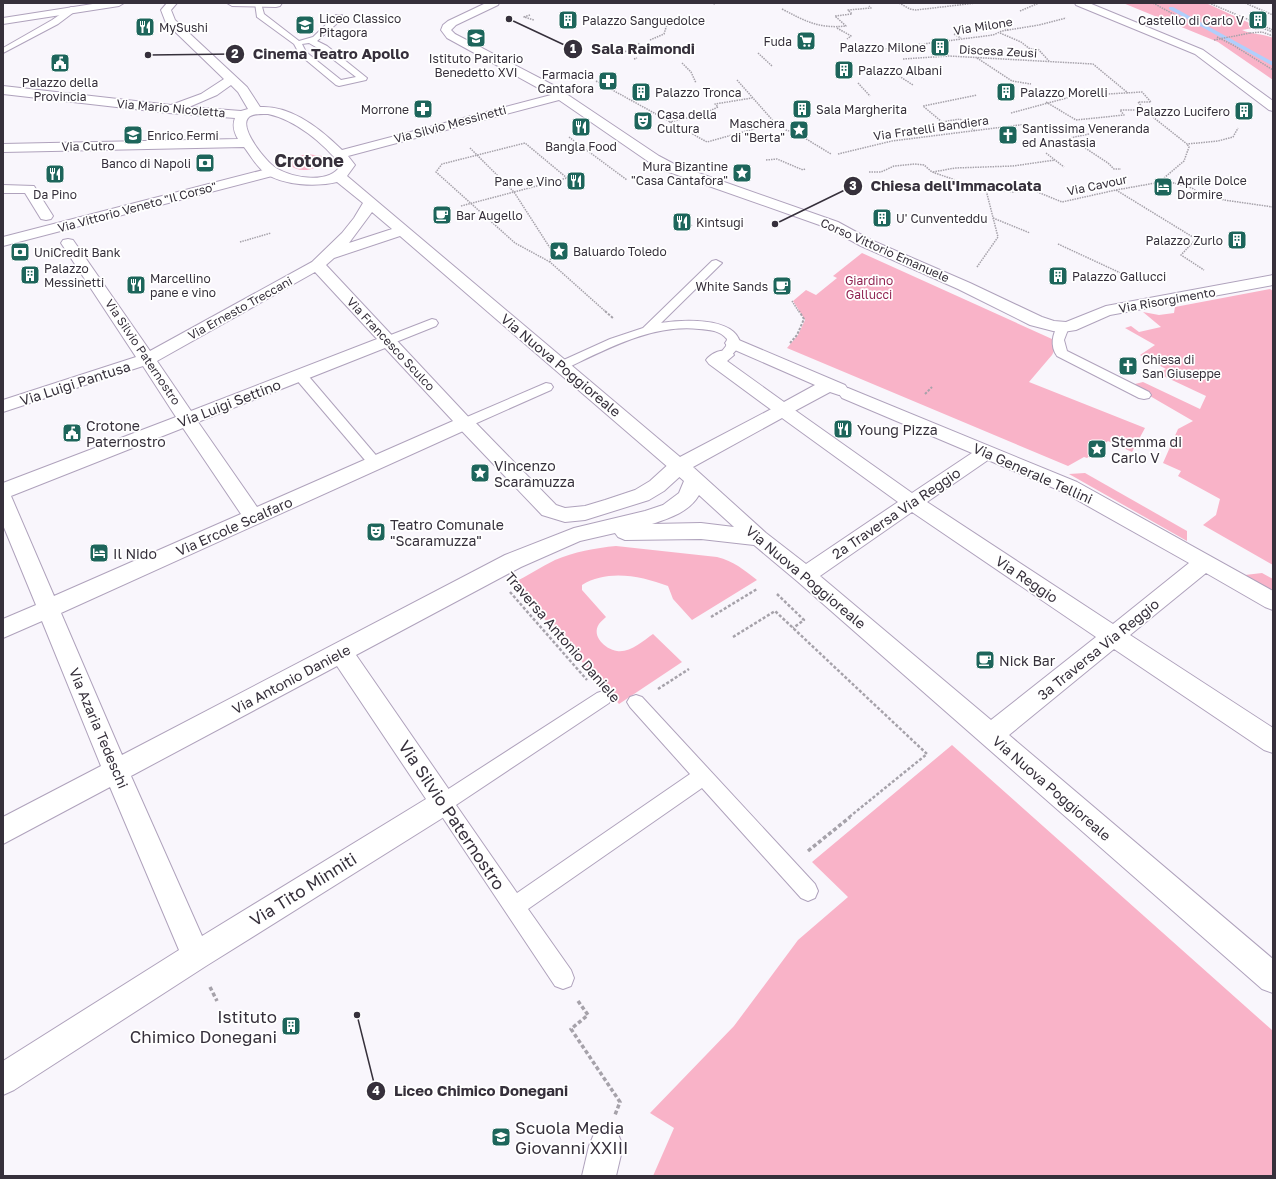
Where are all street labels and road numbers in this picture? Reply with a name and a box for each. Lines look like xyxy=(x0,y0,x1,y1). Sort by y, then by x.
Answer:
street label: Via Milone xyxy=(952,14,1014,38)
street label: Discesa Zeusi xyxy=(958,41,1038,61)
street label: Via Mario Nicoletta xyxy=(116,96,226,120)
street label: Via Silvio Messinetti xyxy=(392,102,508,146)
street label: Via Fratelli Bandiera xyxy=(872,112,990,144)
street label: Via Cutro xyxy=(61,138,115,154)
street label: Via Cavour xyxy=(1065,171,1129,199)
street label: Via Vittorio Veneto "Il Corso" xyxy=(56,179,218,235)
street label: Corso Vittorio Emanuele xyxy=(818,215,952,285)
street label: Via Ernesto Treccani xyxy=(185,273,295,343)
street label: Via Risorgimento xyxy=(1117,284,1217,316)
street label: Via Francesco Sculco xyxy=(344,294,438,394)
street label: Via Silvio Paternostro xyxy=(102,296,184,408)
street label: Via Nuova Poggioreale xyxy=(498,310,624,420)
street label: Via Luigi Pantusa xyxy=(18,357,132,409)
street label: Via Luigi Settino xyxy=(175,375,283,431)
street label: Via Generale Tellini xyxy=(971,439,1095,507)
street label: 2a Traversa Via Reggio xyxy=(829,464,963,562)
street label: Via Ercole Scalfaro xyxy=(173,493,295,559)
street label: Via Nuova Poggioreale xyxy=(743,522,869,632)
street label: Via Reggio xyxy=(993,552,1061,606)
street label: Traversa Antonio Daniele xyxy=(502,568,624,706)
street label: 3a Traversa Via Reggio xyxy=(1034,595,1162,703)
street label: Via Antonio Daniele xyxy=(229,641,353,717)
street label: Via Azaria Tedeschi xyxy=(66,665,132,791)
street label: Via Nuova Poggioreale xyxy=(989,732,1115,844)
street label: Via Silvio Paternostro xyxy=(394,736,510,894)
street label: Via Tito Minniti xyxy=(246,848,360,930)

